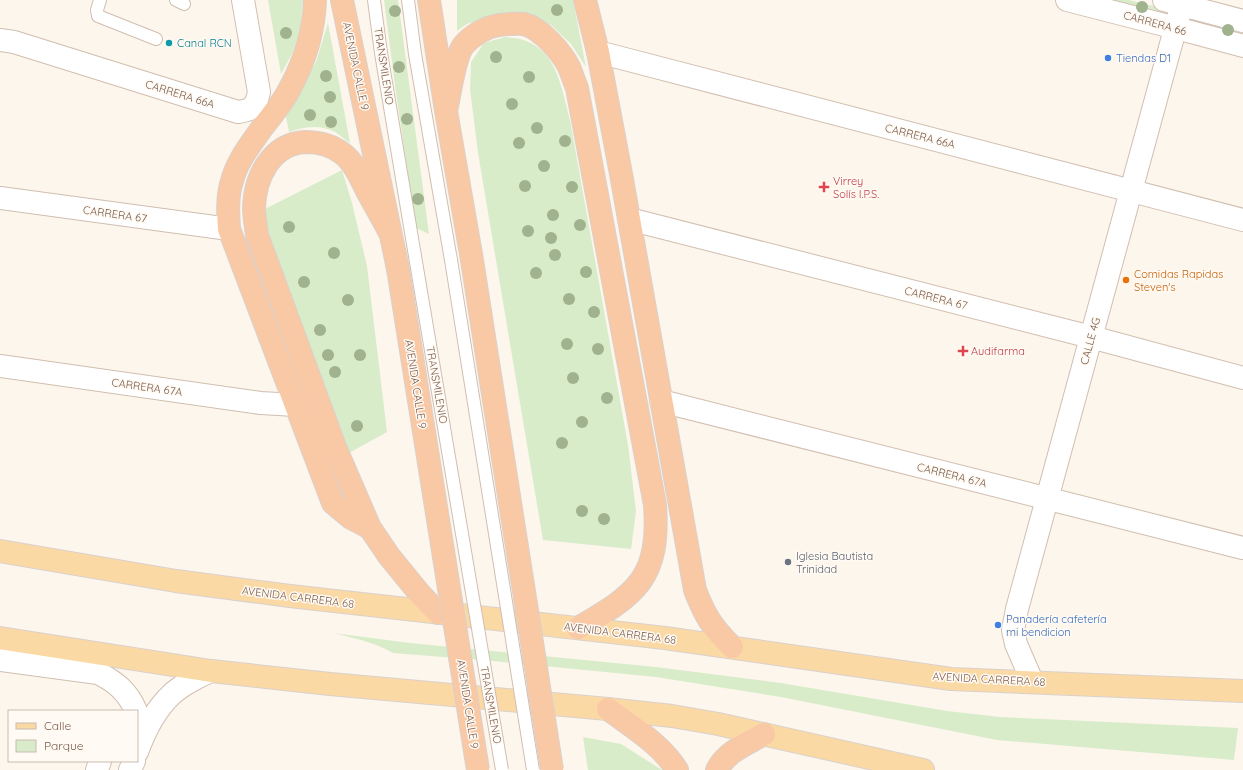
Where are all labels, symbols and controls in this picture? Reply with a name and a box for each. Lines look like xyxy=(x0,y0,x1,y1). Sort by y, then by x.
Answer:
street label: CARRERA 66 xyxy=(1122,8,1188,38)
street label: AVENIDA CALLE 9 xyxy=(340,21,372,111)
street label: TRANSMILENIO xyxy=(371,26,397,106)
place label: Canal RCN xyxy=(177,36,232,50)
marker: Canal RCN xyxy=(164,38,174,48)
place label: Tiendas D1 xyxy=(1116,51,1171,65)
marker: Tiendas D1 xyxy=(1103,53,1113,63)
street label: CARRERA 66A xyxy=(144,77,216,111)
street label: CARRERA 66A xyxy=(884,121,956,151)
place label: Virrey Solís I.P.S. xyxy=(833,174,879,201)
marker: Virrey Solís I.P.S. xyxy=(818,181,830,193)
street label: CARRERA 67 xyxy=(82,203,148,225)
place label: Comidas Rapidas Steven's xyxy=(1134,267,1223,294)
marker: Comidas Rapidas Steven's xyxy=(1121,275,1131,285)
street label: CARRERA 67 xyxy=(903,283,969,313)
street label: CALLE 4G xyxy=(1077,316,1103,366)
street label: AVENIDA CALLE 9 xyxy=(402,339,430,429)
place label: Audifarma xyxy=(971,344,1025,358)
street label: TRANSMILENIO xyxy=(423,345,451,425)
marker: Audifarma xyxy=(958,346,968,356)
street label: CARRERA 67A xyxy=(111,375,183,399)
street label: CARRERA 67A xyxy=(916,460,988,490)
place label: Iglesia Bautista Trinidad xyxy=(796,549,873,576)
marker: Iglesia Bautista Trinidad xyxy=(783,557,793,567)
street label: AVENIDA CARRERA 68 xyxy=(241,583,355,611)
place label: Panadería cafetería mi bendicion xyxy=(1006,612,1107,639)
street label: AVENIDA CARRERA 68 xyxy=(563,619,677,647)
marker: Panadería cafetería mi bendicion xyxy=(993,620,1003,630)
street label: AVENIDA CALLE 9 xyxy=(454,659,482,749)
street label: TRANSMILENIO xyxy=(477,665,505,745)
street label: AVENIDA CARRERA 68 xyxy=(932,669,1046,689)
legend xyxy=(8,710,138,762)
text: Calle xyxy=(44,718,72,733)
text: Parque xyxy=(44,738,84,753)

